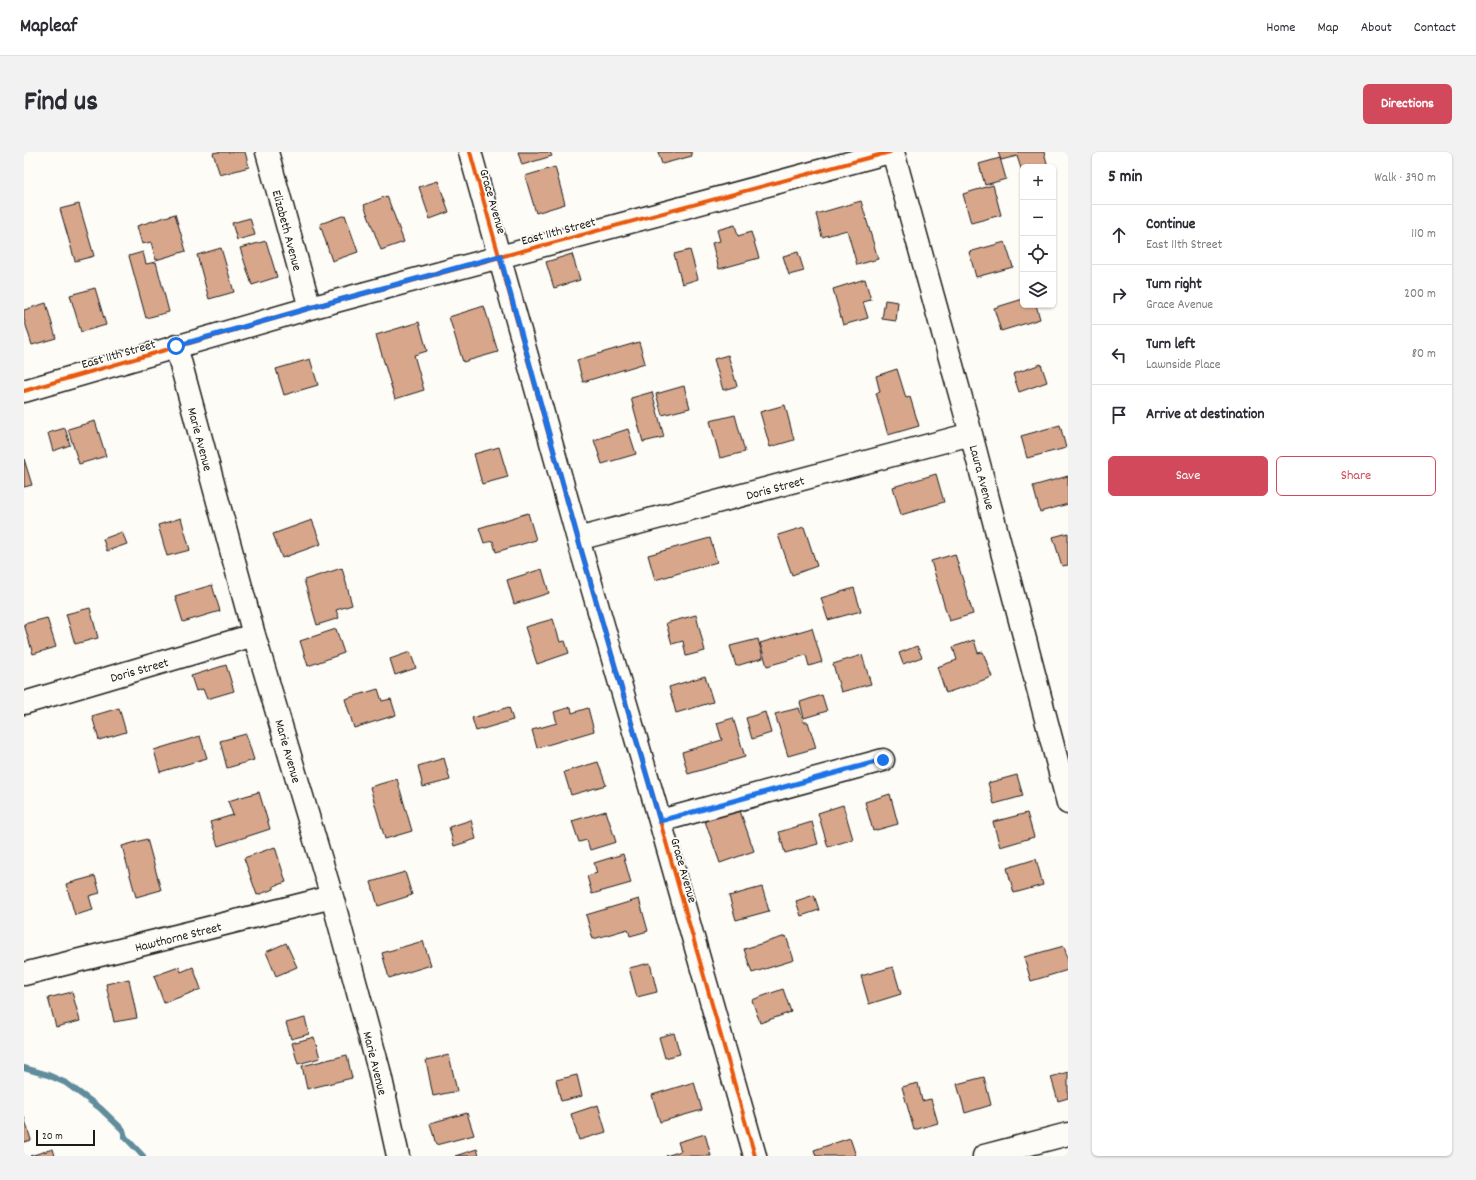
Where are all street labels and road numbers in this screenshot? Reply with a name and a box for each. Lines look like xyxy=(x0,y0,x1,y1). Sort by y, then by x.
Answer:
street label: Grace Avenue xyxy=(473,167,510,237)
street label: Elizabeth Avenue xyxy=(266,188,306,273)
street label: East 11th Street xyxy=(519,213,598,251)
street label: East 11th Street xyxy=(79,336,158,375)
street label: Marie Avenue xyxy=(181,406,216,474)
street label: Laura Avenue xyxy=(963,443,998,512)
street label: Doris Street xyxy=(744,472,807,506)
street label: Doris Street xyxy=(108,654,171,689)
street label: Marie Avenue xyxy=(268,718,305,786)
street label: Grace Avenue xyxy=(664,836,701,906)
street label: Hawthorne Street xyxy=(133,918,224,958)
street label: Marie Avenue xyxy=(356,1030,391,1098)

